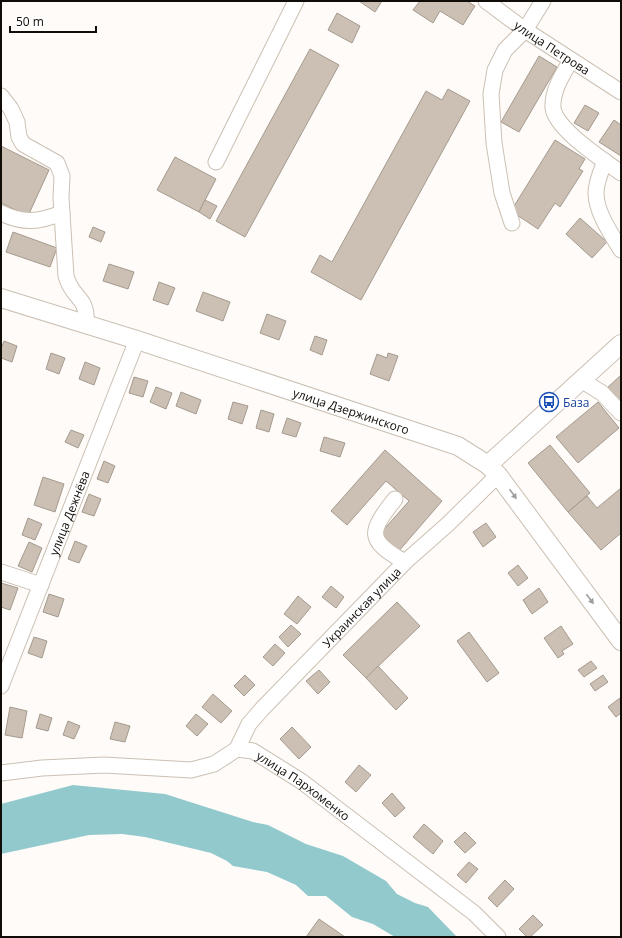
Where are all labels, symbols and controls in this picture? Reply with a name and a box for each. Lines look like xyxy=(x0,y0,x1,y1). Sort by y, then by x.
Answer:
scale bar xyxy=(10,8,96,34)
text: 50 m xyxy=(16,13,44,30)
street label: улица Петрова xyxy=(511,17,593,78)
street label: улица Дзержинского xyxy=(291,384,412,438)
bus stop icon: База xyxy=(538,391,560,413)
place label: База xyxy=(563,394,589,411)
street label: улица Дежнёва xyxy=(45,468,93,558)
one-way arrow xyxy=(509,489,517,500)
street label: Украинская улица xyxy=(318,563,404,651)
one-way arrow xyxy=(586,594,594,605)
street label: улица Пархоменко xyxy=(253,747,354,824)

